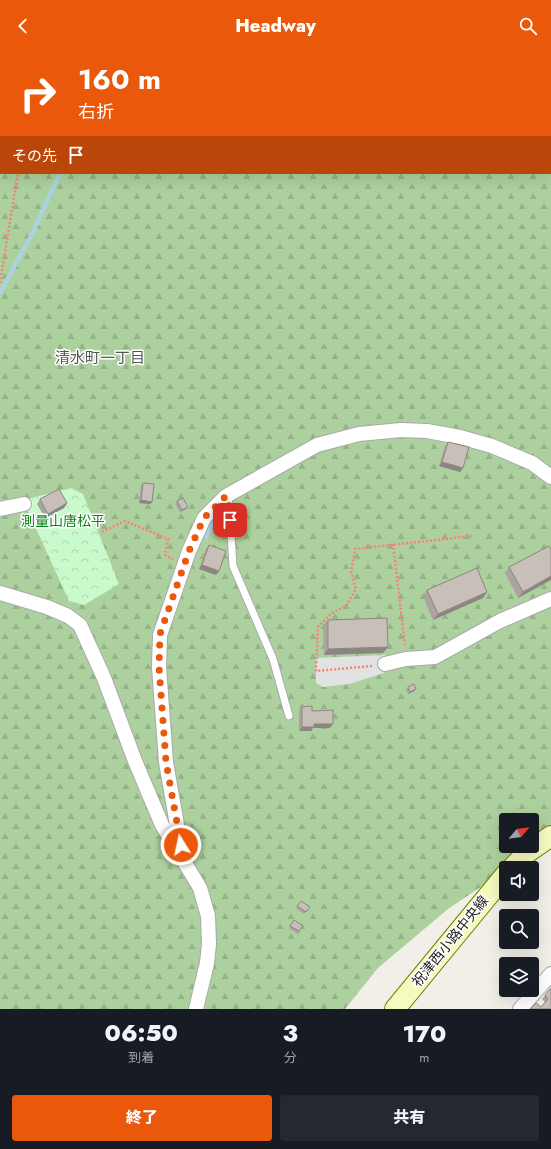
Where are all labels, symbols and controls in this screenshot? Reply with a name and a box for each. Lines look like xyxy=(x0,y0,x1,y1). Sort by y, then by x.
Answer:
text: Headway xyxy=(235,13,316,39)
icon: back xyxy=(12,15,34,37)
icon: search xyxy=(517,15,539,37)
text: 160 m xyxy=(78,59,161,100)
icon: right xyxy=(12,68,64,120)
text: 右折 xyxy=(78,99,114,125)
icon: arrive xyxy=(65,144,87,166)
text: その先 xyxy=(12,145,57,167)
district label: 清水町一丁目 xyxy=(55,347,145,369)
pin xyxy=(213,503,247,537)
icon: arrive xyxy=(219,509,241,531)
park label: 測量山唐松平 xyxy=(21,511,105,531)
north arrow xyxy=(499,813,539,853)
map controls xyxy=(499,813,539,997)
position arrow xyxy=(160,824,202,866)
button: sound xyxy=(499,861,539,901)
street label: 祝津西小路中央線 xyxy=(407,891,493,991)
button: search xyxy=(499,909,539,949)
button: layers xyxy=(499,957,539,997)
text: 06:50 xyxy=(105,1015,178,1050)
text: 3 xyxy=(282,1015,298,1050)
text: 170 xyxy=(402,1016,446,1051)
text: 到着 xyxy=(128,1048,154,1067)
text: 分 xyxy=(284,1048,297,1067)
text: m xyxy=(419,1048,429,1067)
button: 終了 xyxy=(12,1095,272,1141)
button: 共有 xyxy=(280,1095,539,1141)

